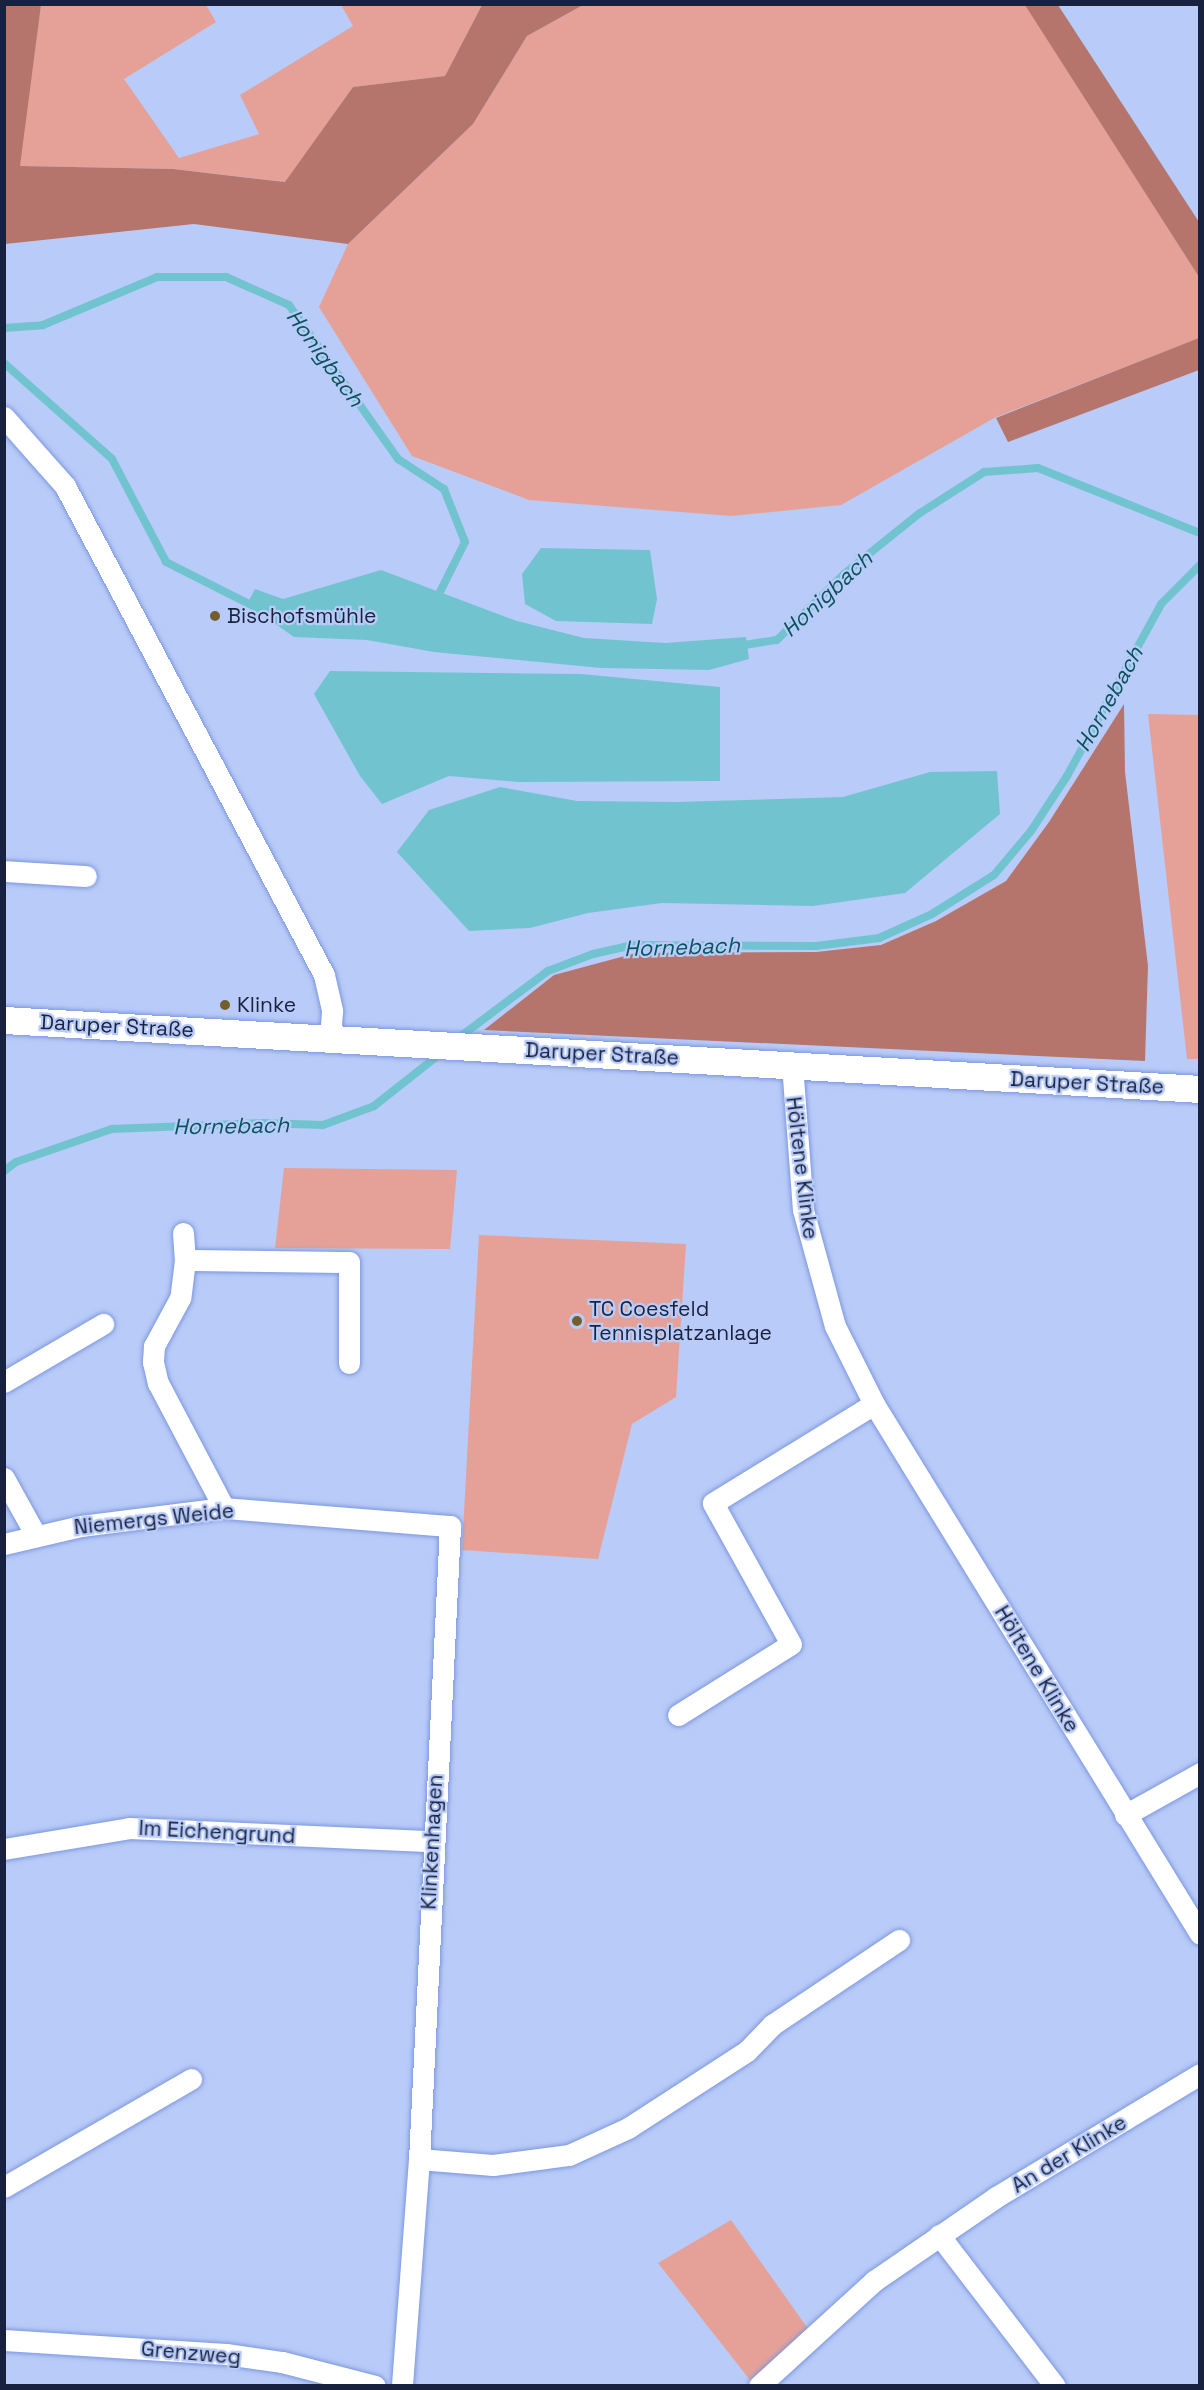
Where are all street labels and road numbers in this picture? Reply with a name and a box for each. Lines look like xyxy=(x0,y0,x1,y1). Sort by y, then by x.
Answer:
street label: Daruper Straße xyxy=(40,1009,194,1043)
street label: Daruper Straße xyxy=(525,1037,679,1071)
street label: Daruper Straße xyxy=(1010,1066,1164,1100)
street label: Höltene Klinke xyxy=(781,1095,823,1241)
street label: Niemergs Weide xyxy=(73,1498,235,1540)
street label: Höltene Klinke xyxy=(989,1601,1085,1737)
street label: Klinkenhagen xyxy=(416,1774,448,1910)
street label: Im Eichengrund xyxy=(138,1815,296,1849)
street label: An der Klinke xyxy=(1007,2110,1131,2198)
street label: Grenzweg xyxy=(140,2336,242,2370)

